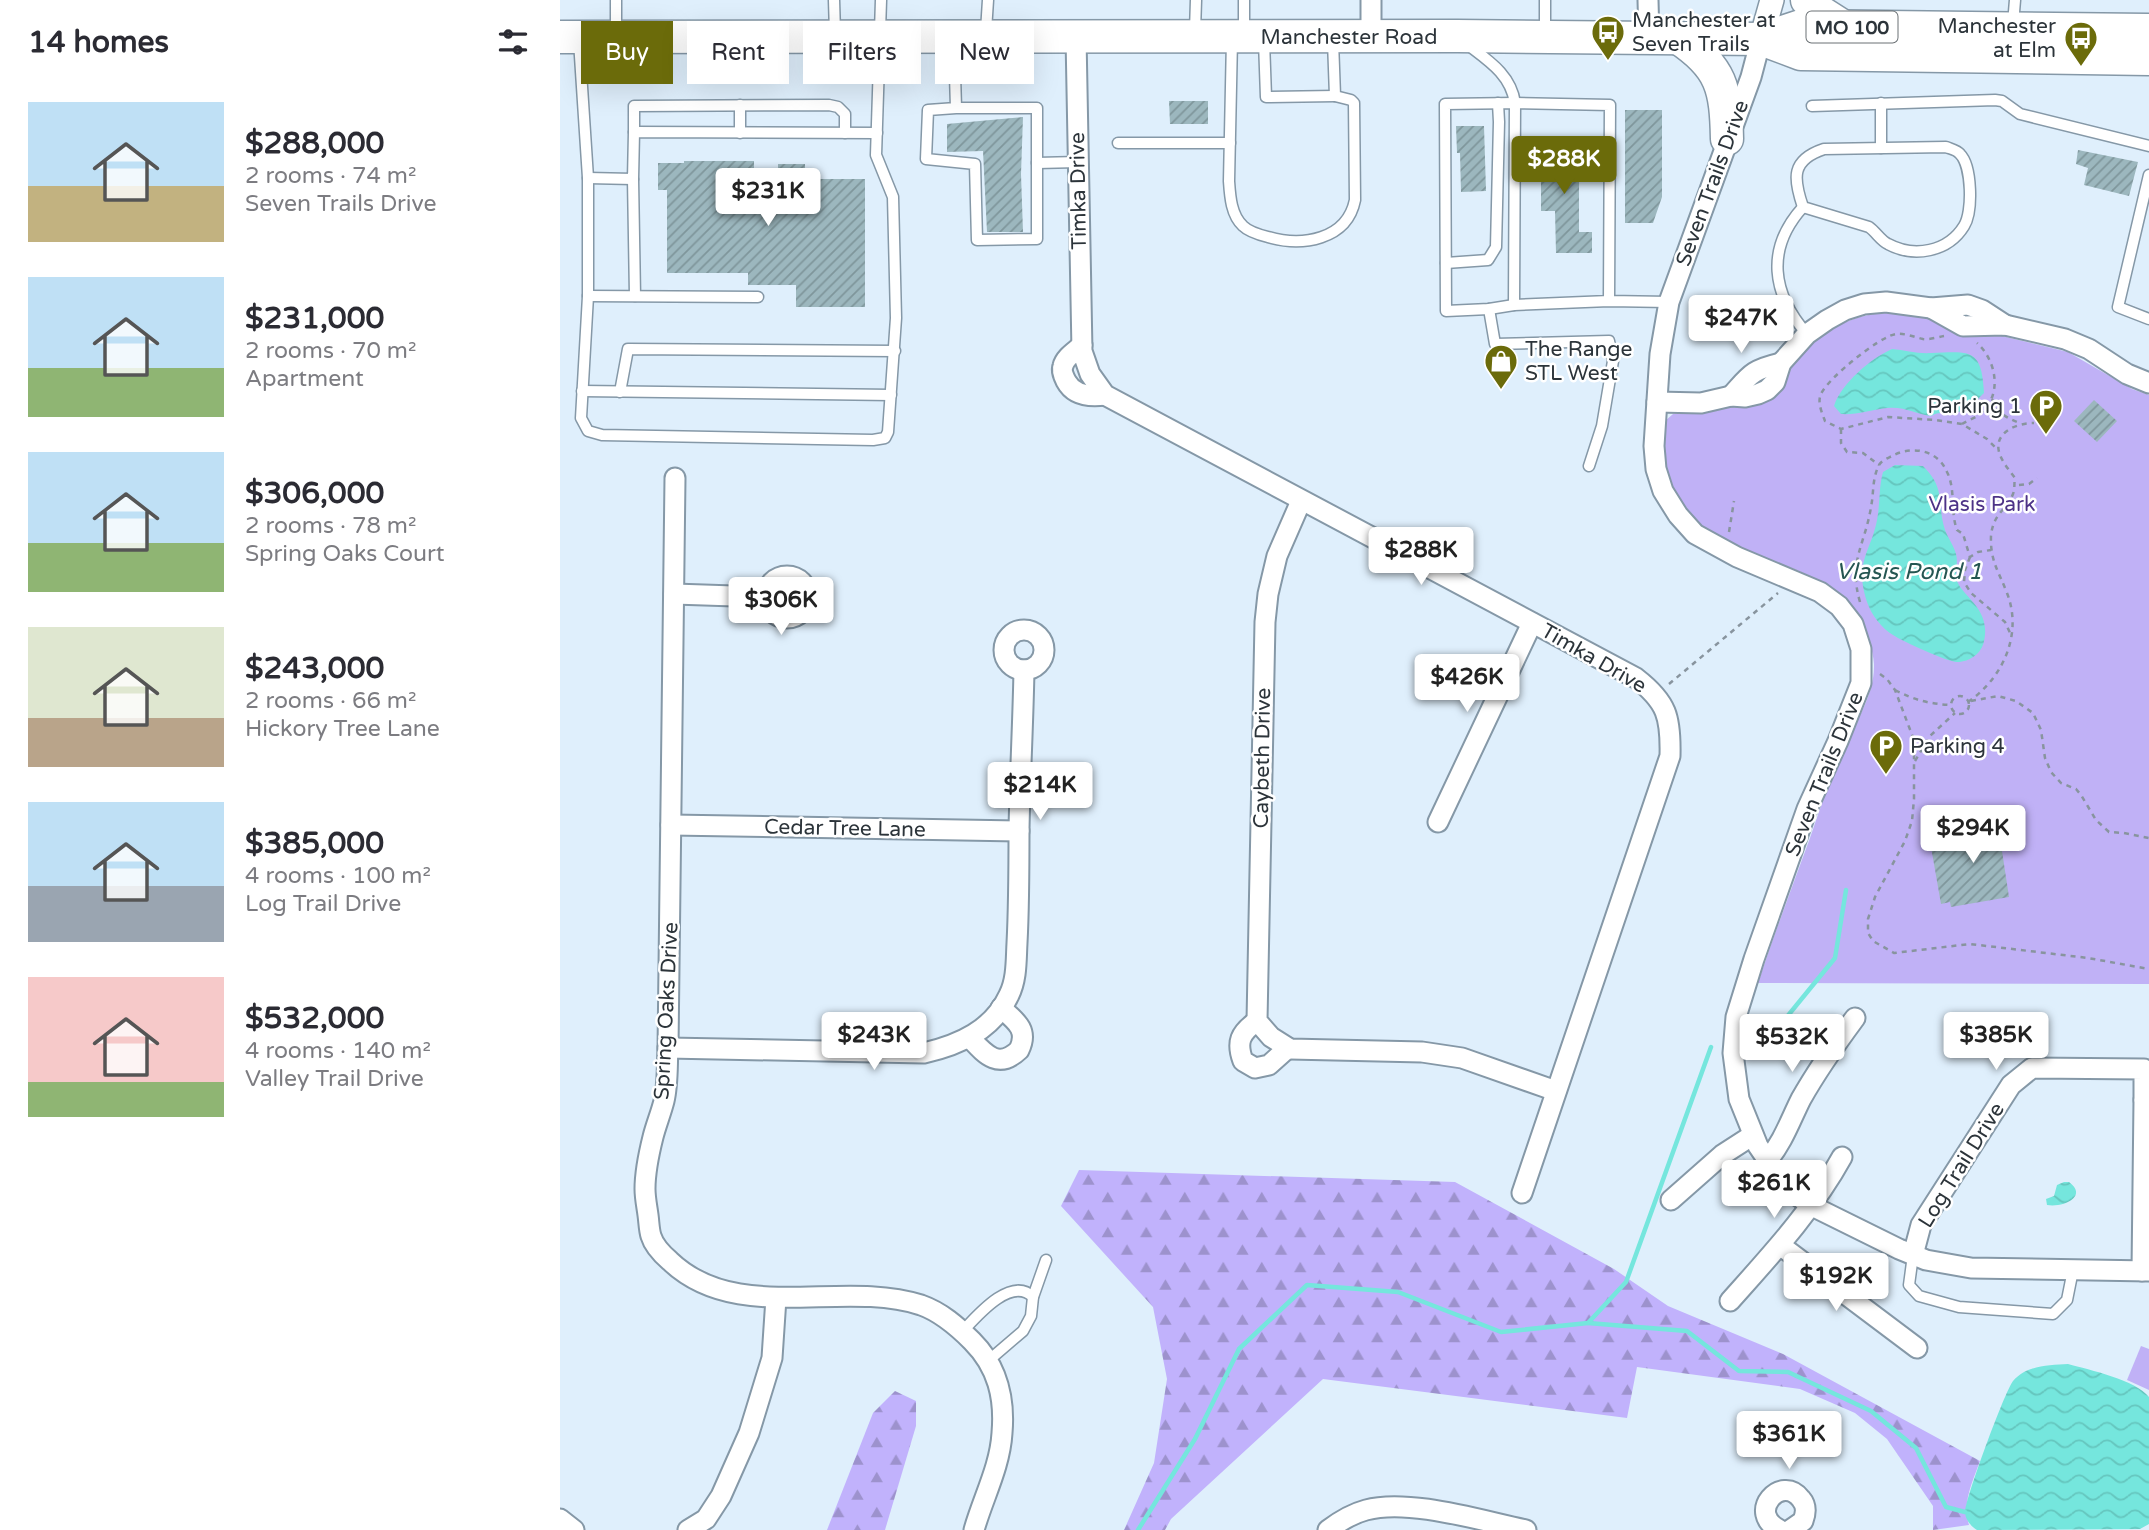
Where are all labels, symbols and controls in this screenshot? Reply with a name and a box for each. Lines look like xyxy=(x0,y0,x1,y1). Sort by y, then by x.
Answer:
place label: Manchester at Seven Trails xyxy=(1632,8,1776,57)
road number: MO 100 xyxy=(1806,12,1898,42)
bus stop icon: Manchester at Seven Trails xyxy=(1589,13,1627,62)
place label: Manchester at Elm xyxy=(1937,14,2056,63)
bus stop icon: Manchester at Elm xyxy=(2062,19,2100,68)
chip: Buy xyxy=(581,21,673,84)
chip: Rent xyxy=(687,21,789,84)
chip: Filters xyxy=(803,21,921,84)
chip: New xyxy=(935,21,1034,84)
icon: filters xyxy=(494,23,532,61)
text: 14 homes xyxy=(28,24,169,61)
street label: Manchester Road xyxy=(1261,25,1437,50)
street label: Seven Trails Drive xyxy=(1671,97,1754,270)
text: $288,000 xyxy=(245,125,384,162)
icon: home xyxy=(84,130,168,214)
street label: Timka Drive xyxy=(1065,132,1092,250)
pin: $288K xyxy=(1515,136,1613,196)
text: $288K xyxy=(1528,145,1600,173)
text: 2 rooms · 74 m² xyxy=(245,162,416,190)
pin: $231K xyxy=(719,168,817,228)
text: $231K xyxy=(732,177,804,205)
text: Seven Trails Drive xyxy=(245,190,437,218)
pin: $247K xyxy=(1692,296,1790,355)
text: $231,000 xyxy=(245,300,384,337)
text: $247K xyxy=(1705,304,1777,332)
icon: home xyxy=(84,305,168,389)
text: 2 rooms · 70 m² xyxy=(245,337,416,365)
place label: The Range STL West xyxy=(1525,337,1633,386)
shop icon: The Range STL West xyxy=(1482,342,1520,391)
text: Apartment xyxy=(245,365,364,393)
parking icon: Parking 1 xyxy=(2027,387,2065,436)
place label: Parking 1 xyxy=(1927,394,2022,419)
text: $306,000 xyxy=(245,475,384,512)
icon: home xyxy=(84,480,168,564)
park label: Vlasis Park xyxy=(1928,492,2036,517)
text: 2 rooms · 78 m² xyxy=(245,512,416,540)
pin: $288K xyxy=(1372,528,1470,587)
text: $288K xyxy=(1385,536,1457,564)
text: Spring Oaks Court xyxy=(245,540,445,568)
water label: Vlasis Pond 1 xyxy=(1836,558,1982,586)
pin: $306K xyxy=(732,578,830,637)
text: $306K xyxy=(745,586,817,614)
street label: Timka Drive xyxy=(1537,618,1651,699)
text: $243,000 xyxy=(245,650,384,687)
pin: $426K xyxy=(1418,654,1516,714)
icon: home xyxy=(84,655,168,739)
text: $426K xyxy=(1431,663,1503,691)
text: 2 rooms · 66 m² xyxy=(245,687,416,715)
street label: Caybeth Drive xyxy=(1249,687,1276,829)
street label: Seven Trails Drive xyxy=(1780,688,1869,860)
text: Hickory Tree Lane xyxy=(245,715,440,743)
parking icon: Parking 4 xyxy=(1867,727,1905,776)
place label: Parking 4 xyxy=(1910,734,2005,759)
pin: $214K xyxy=(991,762,1089,822)
text: $214K xyxy=(1004,771,1076,799)
pin: $294K xyxy=(1924,806,2022,865)
text: $294K xyxy=(1937,814,2009,842)
street label: Cedar Tree Lane xyxy=(764,815,926,842)
text: $385,000 xyxy=(245,825,384,862)
icon: home xyxy=(84,830,168,914)
text: 4 rooms · 100 m² xyxy=(245,862,431,890)
text: Log Trail Drive xyxy=(245,890,401,918)
street label: Spring Oaks Drive xyxy=(649,921,684,1101)
text: $532,000 xyxy=(245,1000,384,1037)
icon: home xyxy=(84,1005,168,1089)
pin: $243K xyxy=(825,1012,923,1072)
pin: $385K xyxy=(1947,1012,2045,1072)
pin: $532K xyxy=(1743,1014,1841,1074)
text: $243K xyxy=(838,1021,910,1049)
text: $385K xyxy=(1960,1021,2032,1049)
text: $532K xyxy=(1756,1023,1828,1051)
text: 4 rooms · 140 m² xyxy=(245,1037,431,1065)
text: Valley Trail Drive xyxy=(245,1065,424,1093)
street label: Log Trail Drive xyxy=(1913,1098,2010,1232)
pin: $261K xyxy=(1725,1160,1823,1220)
text: $261K xyxy=(1738,1169,1810,1197)
pin: $192K xyxy=(1787,1254,1885,1313)
text: $192K xyxy=(1800,1262,1872,1290)
pin: $361K xyxy=(1740,1412,1838,1471)
text: $361K xyxy=(1753,1420,1825,1448)

